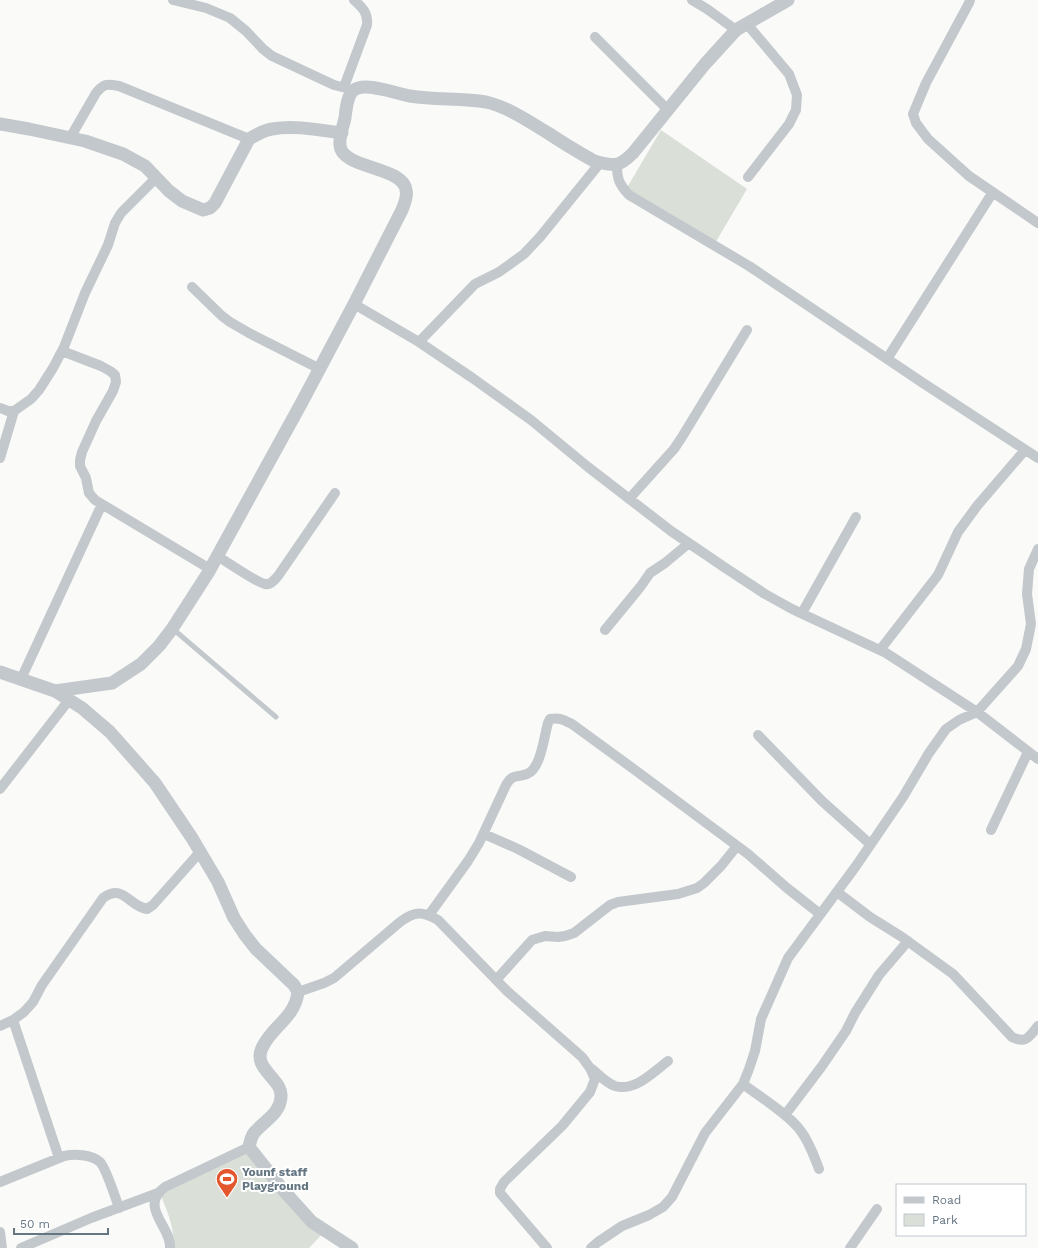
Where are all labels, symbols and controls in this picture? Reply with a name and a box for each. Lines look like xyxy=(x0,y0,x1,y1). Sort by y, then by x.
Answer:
place label: Younf staff Playground xyxy=(242,1165,309,1193)
sports icon: Younf staff Playground xyxy=(214,1166,240,1199)
legend xyxy=(896,1184,1026,1236)
text: Road xyxy=(932,1193,961,1207)
scale bar xyxy=(14,1210,108,1236)
text: Park xyxy=(932,1213,958,1227)
text: 50 m xyxy=(20,1217,50,1231)

